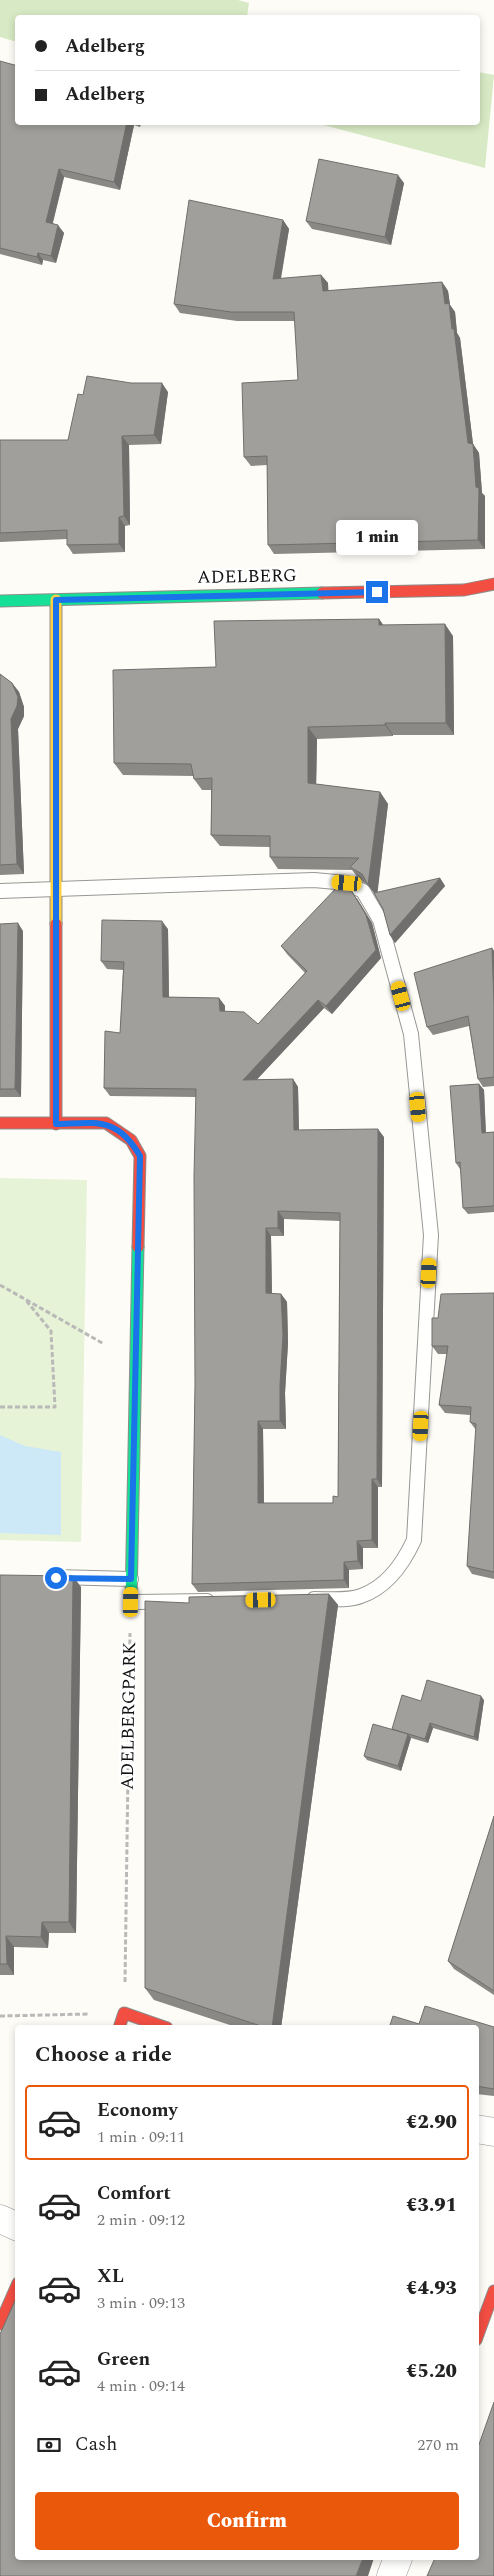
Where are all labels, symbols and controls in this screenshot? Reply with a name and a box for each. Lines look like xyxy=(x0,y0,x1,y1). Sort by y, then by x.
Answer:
text: Adelberg xyxy=(65,32,145,61)
text: Adelberg xyxy=(65,80,145,109)
callout: 1 min xyxy=(336,520,418,554)
text: 1 min xyxy=(355,525,399,549)
street label: ADELBERG xyxy=(197,562,297,591)
route end xyxy=(366,581,388,603)
car xyxy=(331,874,362,892)
car xyxy=(389,980,412,1012)
car xyxy=(409,1091,426,1123)
car xyxy=(420,1258,437,1288)
car xyxy=(412,1411,429,1441)
route start xyxy=(45,1567,67,1589)
car xyxy=(123,1587,138,1617)
car xyxy=(245,1592,276,1608)
street label: ADELBERGPARK xyxy=(114,1642,143,1790)
text: Choose a ride xyxy=(35,2038,172,2071)
text: Economy xyxy=(97,2096,178,2125)
icon: car xyxy=(37,2100,82,2145)
text: €2.90 xyxy=(406,2108,457,2137)
text: 1 min · 09:11 xyxy=(97,2125,185,2149)
text: Comfort xyxy=(97,2179,171,2208)
icon: car xyxy=(37,2183,82,2228)
text: €3.91 xyxy=(406,2191,457,2220)
text: 2 min · 09:12 xyxy=(97,2208,185,2232)
text: XL xyxy=(97,2262,124,2291)
icon: car xyxy=(37,2266,82,2311)
text: €4.93 xyxy=(406,2274,457,2303)
text: 3 min · 09:13 xyxy=(97,2291,185,2315)
text: Green xyxy=(97,2345,150,2374)
icon: car xyxy=(37,2349,82,2394)
text: €5.20 xyxy=(406,2357,457,2386)
text: 4 min · 09:14 xyxy=(97,2374,185,2398)
text: Cash xyxy=(75,2430,117,2459)
icon: cash xyxy=(35,2431,63,2459)
text: 270 m xyxy=(417,2433,459,2457)
button: Confirm xyxy=(35,2492,459,2550)

